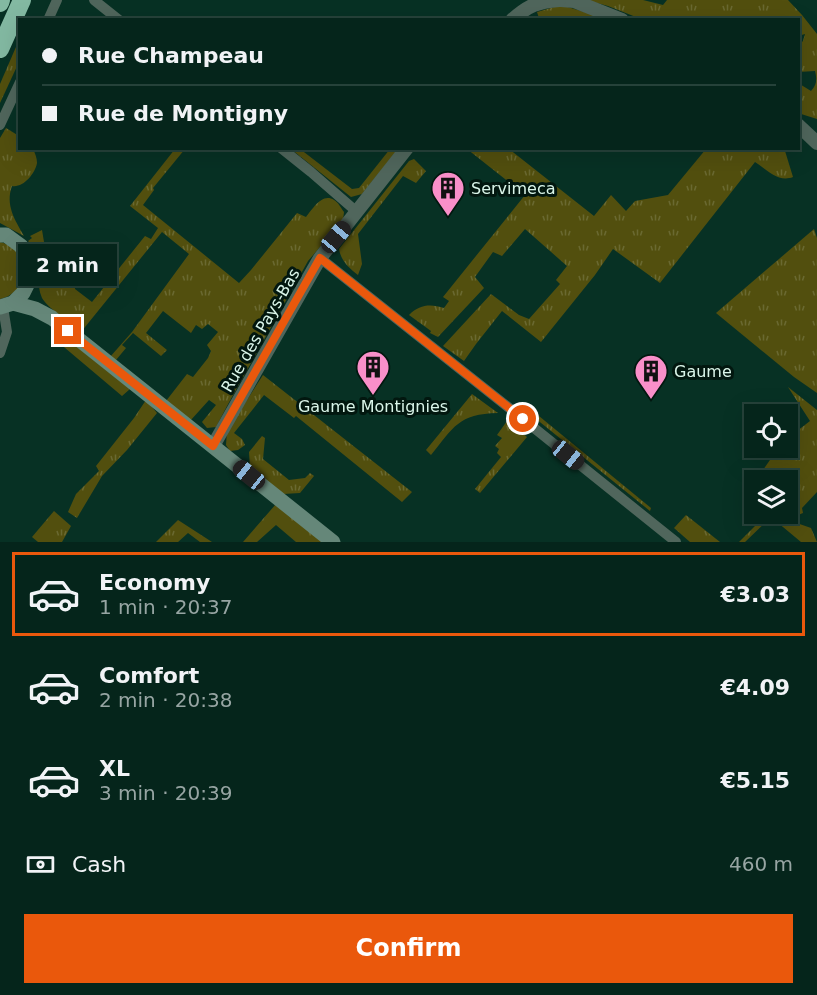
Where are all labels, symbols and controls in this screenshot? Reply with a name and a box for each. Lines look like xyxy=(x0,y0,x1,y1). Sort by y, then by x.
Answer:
text: Rue Champeau xyxy=(78,43,264,68)
text: Rue de Montigny xyxy=(78,101,288,126)
building icon: Servimeca xyxy=(430,170,466,217)
place label: Servimeca xyxy=(471,179,556,198)
car xyxy=(318,217,354,257)
callout: 2 min xyxy=(19,244,118,286)
text: 2 min xyxy=(36,253,99,277)
street label: Rue des Pays-Bas xyxy=(217,265,304,396)
route end xyxy=(54,317,81,344)
building icon: Gaume Montignies xyxy=(355,349,391,396)
building icon: Gaume xyxy=(633,353,669,400)
place label: Gaume xyxy=(674,362,732,381)
place label: Gaume Montignies xyxy=(298,397,448,416)
map controls xyxy=(744,404,798,524)
button: locate xyxy=(744,404,798,458)
route start xyxy=(509,405,536,432)
car xyxy=(548,437,588,473)
car xyxy=(229,457,269,493)
button: layers xyxy=(744,470,798,524)
icon: car xyxy=(27,567,81,621)
text: Economy xyxy=(99,570,210,595)
text: €3.03 xyxy=(720,582,790,607)
text: 1 min · 20:37 xyxy=(99,595,233,619)
icon: car xyxy=(27,660,81,714)
text: Comfort xyxy=(99,663,199,688)
text: €4.09 xyxy=(720,675,790,700)
text: 2 min · 20:38 xyxy=(99,688,233,712)
icon: car xyxy=(27,753,81,807)
text: XL xyxy=(99,756,130,781)
text: €5.15 xyxy=(720,768,790,793)
text: 3 min · 20:39 xyxy=(99,781,233,805)
icon: cash xyxy=(24,848,57,881)
text: Cash xyxy=(72,852,126,877)
text: 460 m xyxy=(729,852,793,876)
button: Confirm xyxy=(24,914,793,983)

